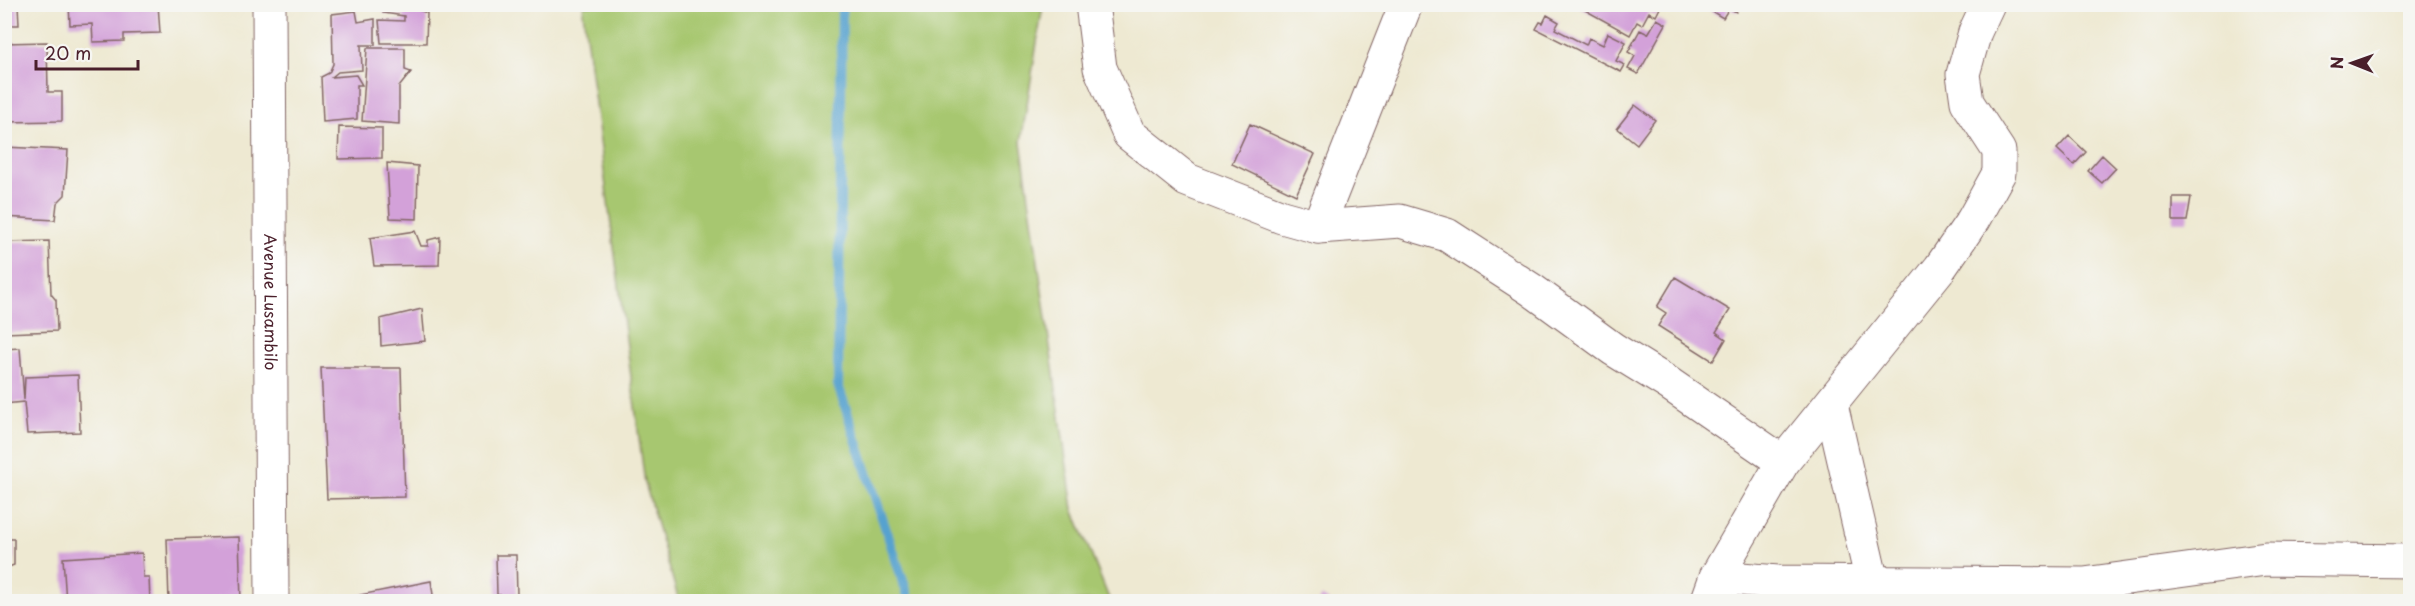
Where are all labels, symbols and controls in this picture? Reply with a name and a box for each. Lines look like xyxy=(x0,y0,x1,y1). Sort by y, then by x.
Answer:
scale bar xyxy=(36,33,138,71)
north arrow xyxy=(2322,33,2382,93)
text: 20 m xyxy=(45,39,91,66)
text: N xyxy=(2324,56,2348,69)
street label: Avenue Lusambilo xyxy=(259,234,284,371)

